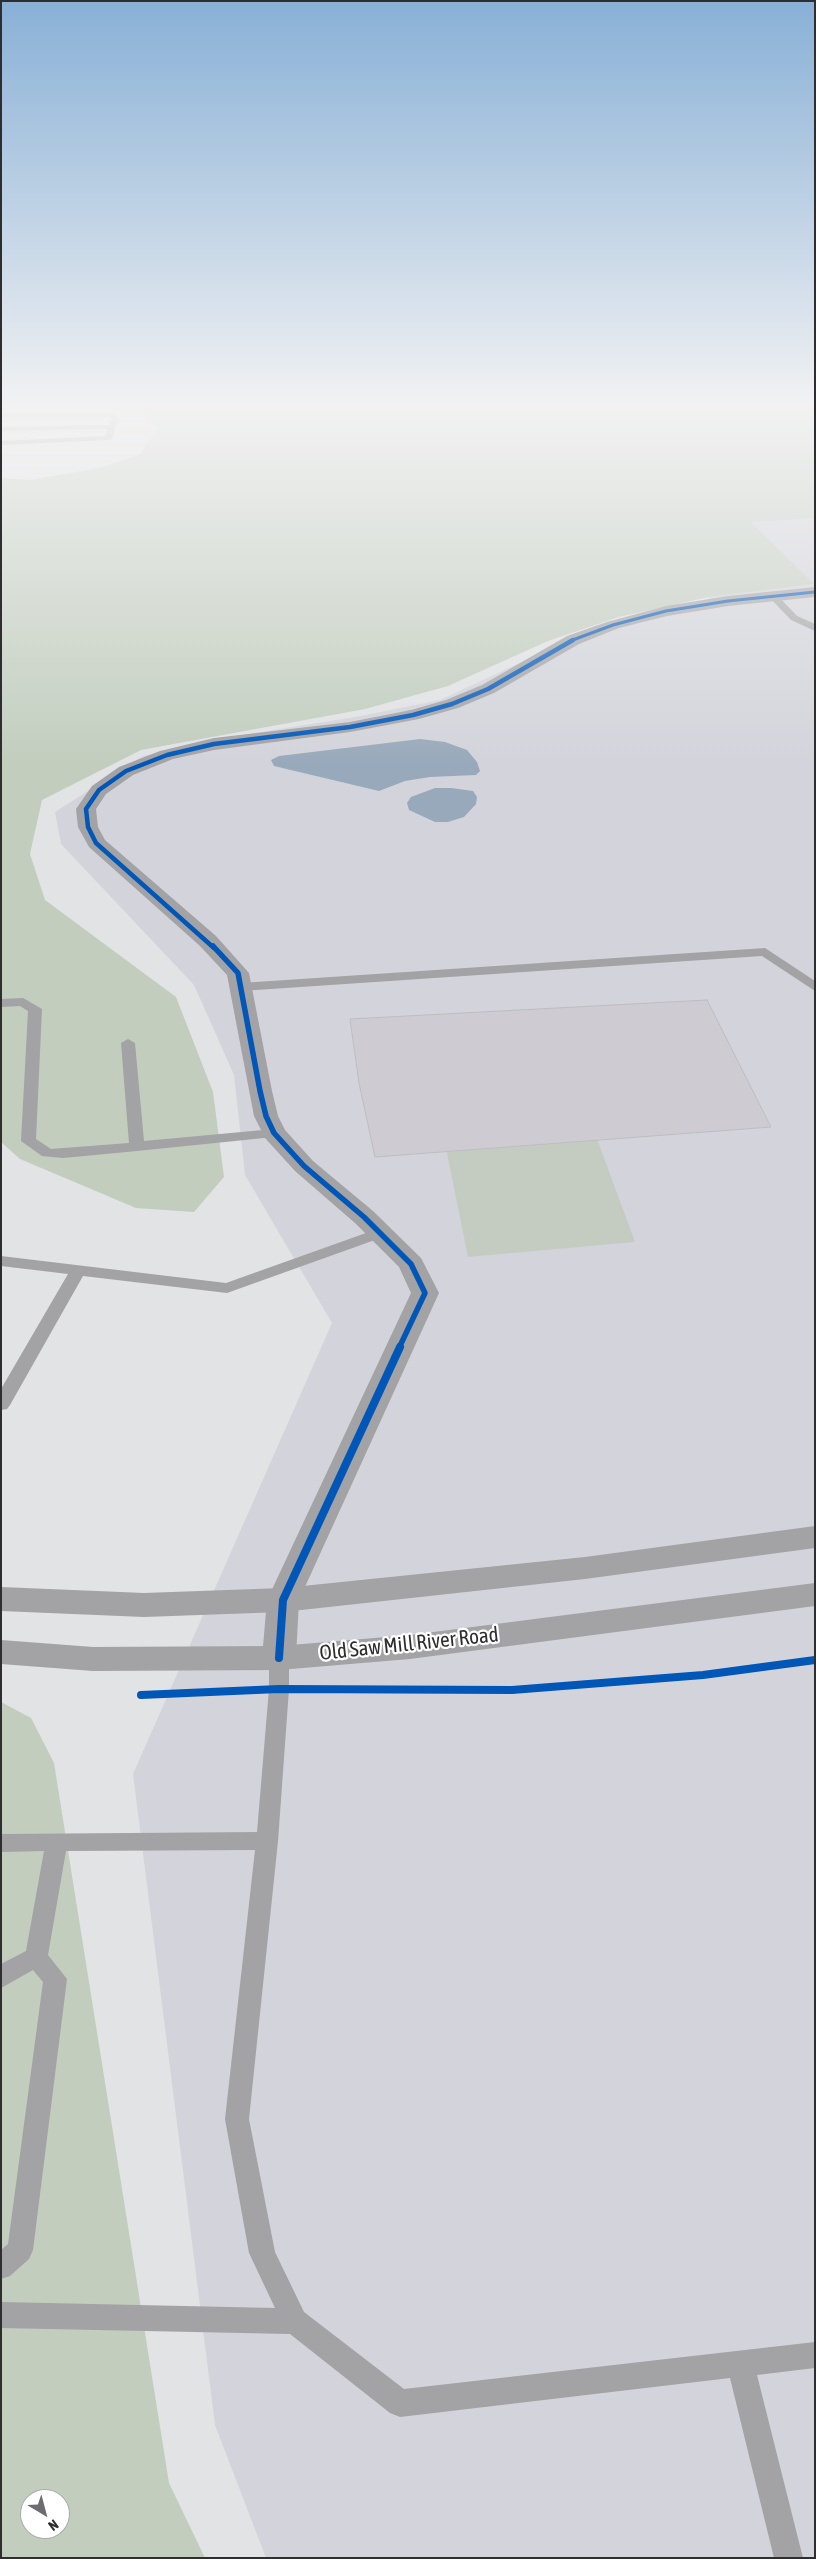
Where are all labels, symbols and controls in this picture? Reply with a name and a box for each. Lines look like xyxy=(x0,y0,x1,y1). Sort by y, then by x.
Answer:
street label: Old Saw Mill River Road xyxy=(318,1622,500,1666)
north arrow xyxy=(20,2489,70,2539)
text: N xyxy=(45,2516,62,2534)

